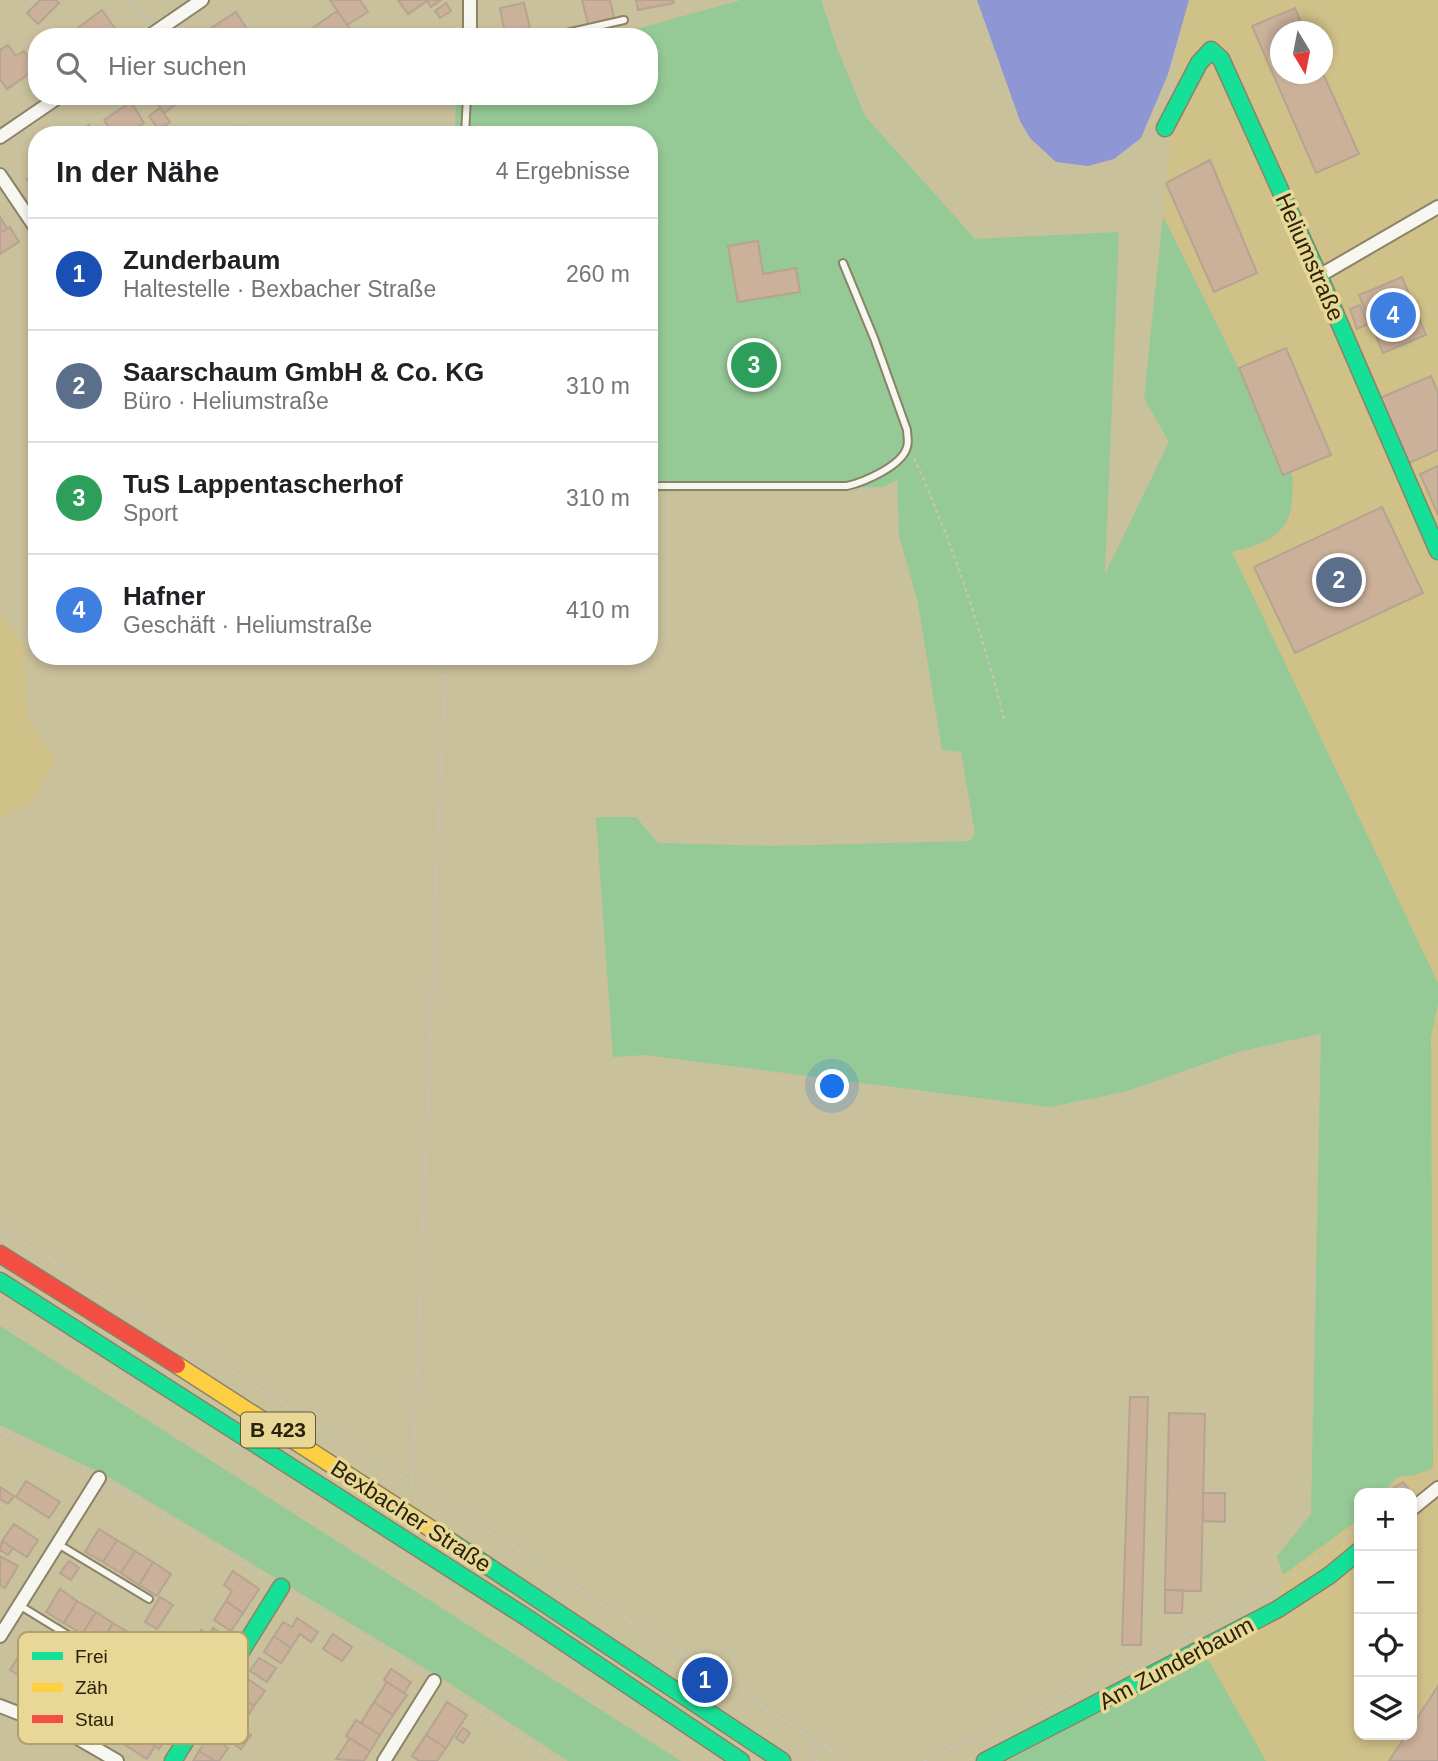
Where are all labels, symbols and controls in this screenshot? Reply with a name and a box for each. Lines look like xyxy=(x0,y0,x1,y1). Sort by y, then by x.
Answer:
north arrow xyxy=(1270,21,1333,84)
search box xyxy=(28,28,658,105)
icon: search xyxy=(52,48,90,86)
text: Hier suchen xyxy=(108,51,247,81)
text: In der Nähe xyxy=(56,155,219,188)
text: 4 Ergebnisse xyxy=(496,158,630,184)
street label: Heliumstraße xyxy=(1270,189,1350,325)
text: Zunderbaum xyxy=(123,245,280,275)
text: 1 xyxy=(73,261,85,287)
text: 260 m xyxy=(566,261,630,287)
text: Haltestelle · Bexbacher Straße xyxy=(123,276,436,302)
pin: 4 xyxy=(1370,289,1416,341)
pin: 3 xyxy=(731,339,777,391)
text: Saarschaum GmbH & Co. KG xyxy=(123,357,484,387)
text: 2 xyxy=(73,373,85,399)
text: 310 m xyxy=(566,373,630,399)
text: Büro · Heliumstraße xyxy=(123,388,329,414)
text: TuS Lappentascherhof xyxy=(123,469,403,499)
text: 3 xyxy=(73,485,85,511)
text: 310 m xyxy=(566,485,630,511)
text: Sport xyxy=(123,500,178,526)
pin: 2 xyxy=(1316,554,1362,606)
text: Hafner xyxy=(123,581,205,611)
text: 4 xyxy=(73,597,85,623)
text: 410 m xyxy=(566,597,630,623)
text: Geschäft · Heliumstraße xyxy=(123,612,372,638)
your location xyxy=(815,1069,849,1103)
road number: B 423 xyxy=(241,1412,315,1448)
street label: Bexbacher Straße xyxy=(326,1455,496,1577)
map controls xyxy=(1354,1488,1417,1740)
button: + xyxy=(1354,1488,1417,1551)
button: − xyxy=(1354,1551,1417,1614)
street label: Am Zunderbaum xyxy=(1094,1611,1258,1715)
button: locate xyxy=(1354,1614,1417,1677)
legend xyxy=(18,1632,248,1744)
text: Frei xyxy=(75,1646,108,1667)
pin: 1 xyxy=(682,1654,728,1706)
text: Zäh xyxy=(75,1677,108,1698)
button: layers xyxy=(1354,1677,1417,1740)
text: Stau xyxy=(75,1709,114,1730)

